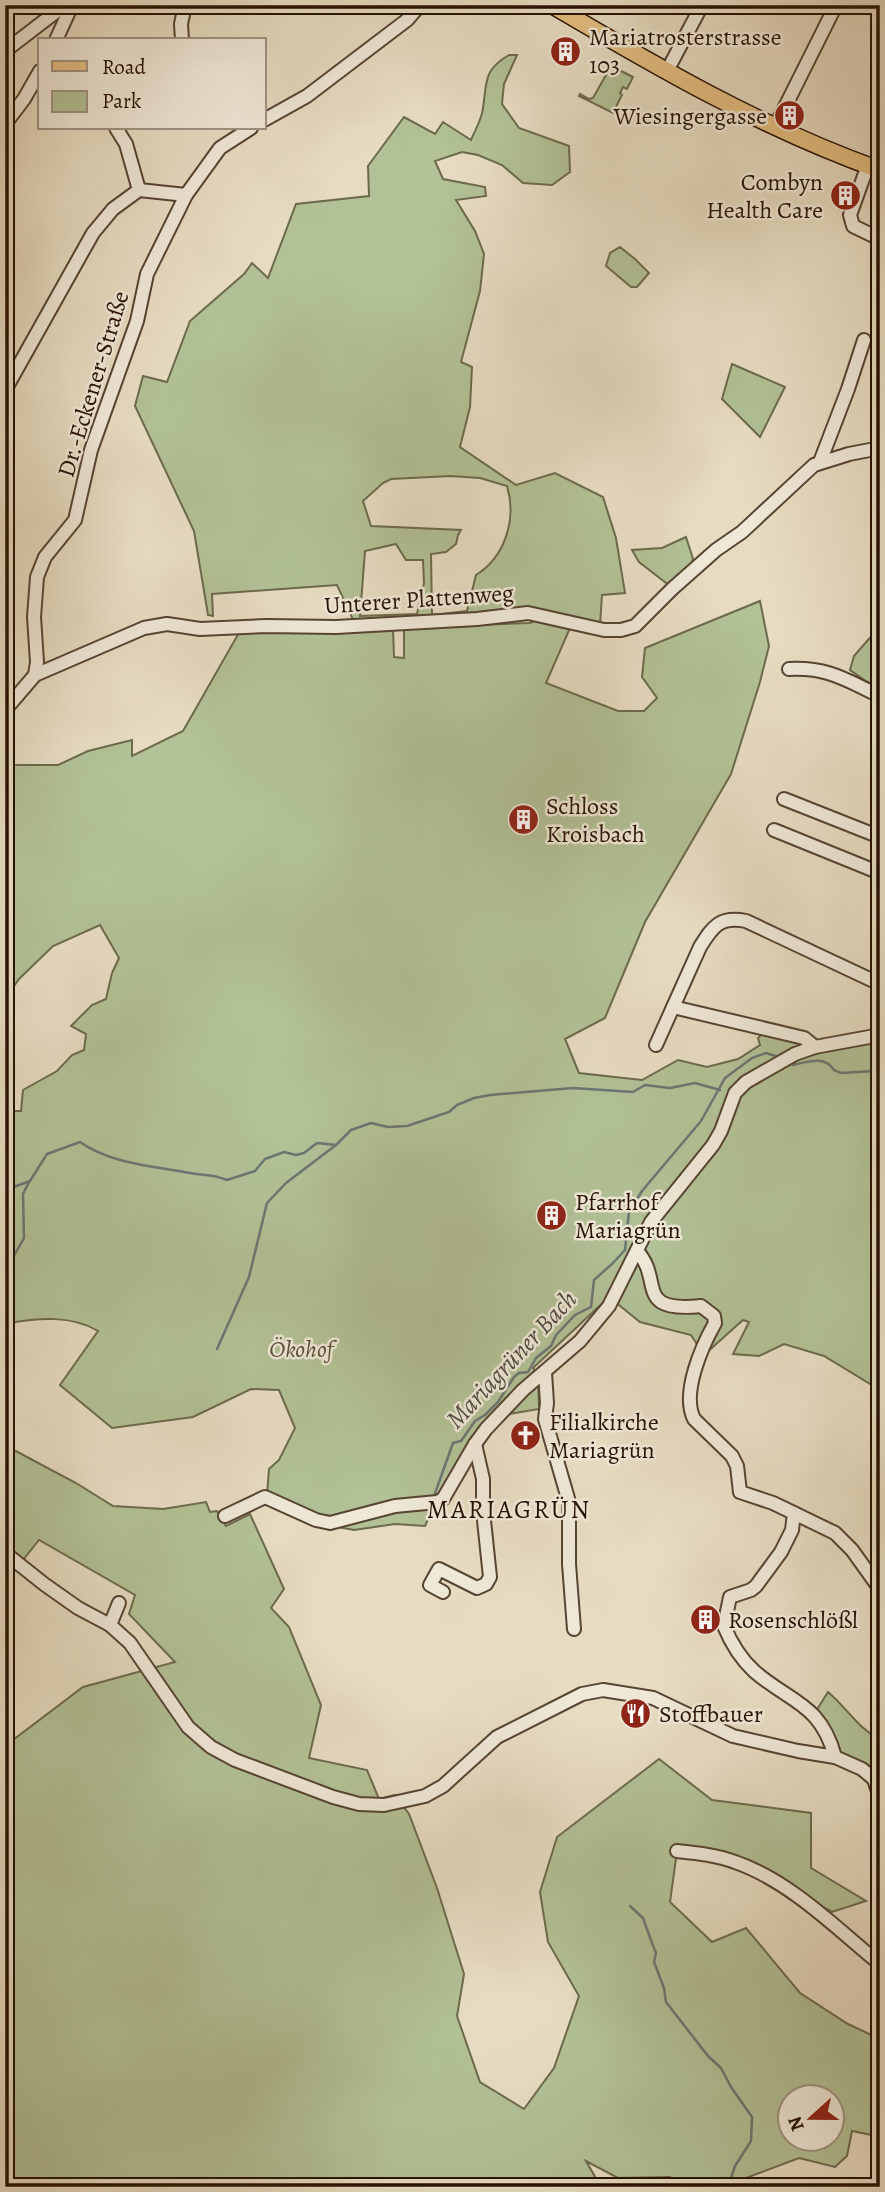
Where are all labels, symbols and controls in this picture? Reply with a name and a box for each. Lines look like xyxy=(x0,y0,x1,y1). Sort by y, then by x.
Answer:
place label: Mariatrosterstrasse 103 xyxy=(589,21,782,81)
building icon: Mariatrosterstrasse 103 xyxy=(549,34,583,68)
legend xyxy=(38,38,266,130)
text: Road xyxy=(102,53,146,81)
text: Park xyxy=(102,87,142,115)
building icon: Wiesingergasse xyxy=(773,99,807,133)
place label: Wiesingergasse xyxy=(613,100,767,132)
place label: Combyn Health Care xyxy=(706,166,823,226)
building icon: Combyn Health Care xyxy=(829,179,863,213)
street label: Dr.-Eckener-Straße xyxy=(49,287,137,481)
street label: Unterer Plattenweg xyxy=(323,576,515,622)
place label: Schloss Kroisbach xyxy=(546,790,645,850)
building icon: Schloss Kroisbach xyxy=(506,803,540,837)
place label: Pfarrhof Mariagrün xyxy=(575,1186,681,1246)
building icon: Pfarrhof Mariagrün xyxy=(535,1199,569,1233)
water label: Mariagrüner Bach xyxy=(438,1282,585,1436)
park label: Ökohof xyxy=(269,1333,338,1365)
place label: Filialkirche Mariagrün xyxy=(549,1406,659,1466)
church icon: Filialkirche Mariagrün xyxy=(509,1419,543,1453)
district label: MARIAGRÜN xyxy=(427,1492,591,1527)
building icon: Rosenschlößl xyxy=(688,1603,722,1637)
place label: Rosenschlößl xyxy=(728,1604,858,1636)
restaurant icon: Stoffbauer xyxy=(619,1697,653,1731)
place label: Stoffbauer xyxy=(659,1698,763,1730)
north arrow xyxy=(776,2084,846,2154)
text: N xyxy=(781,2112,811,2135)

